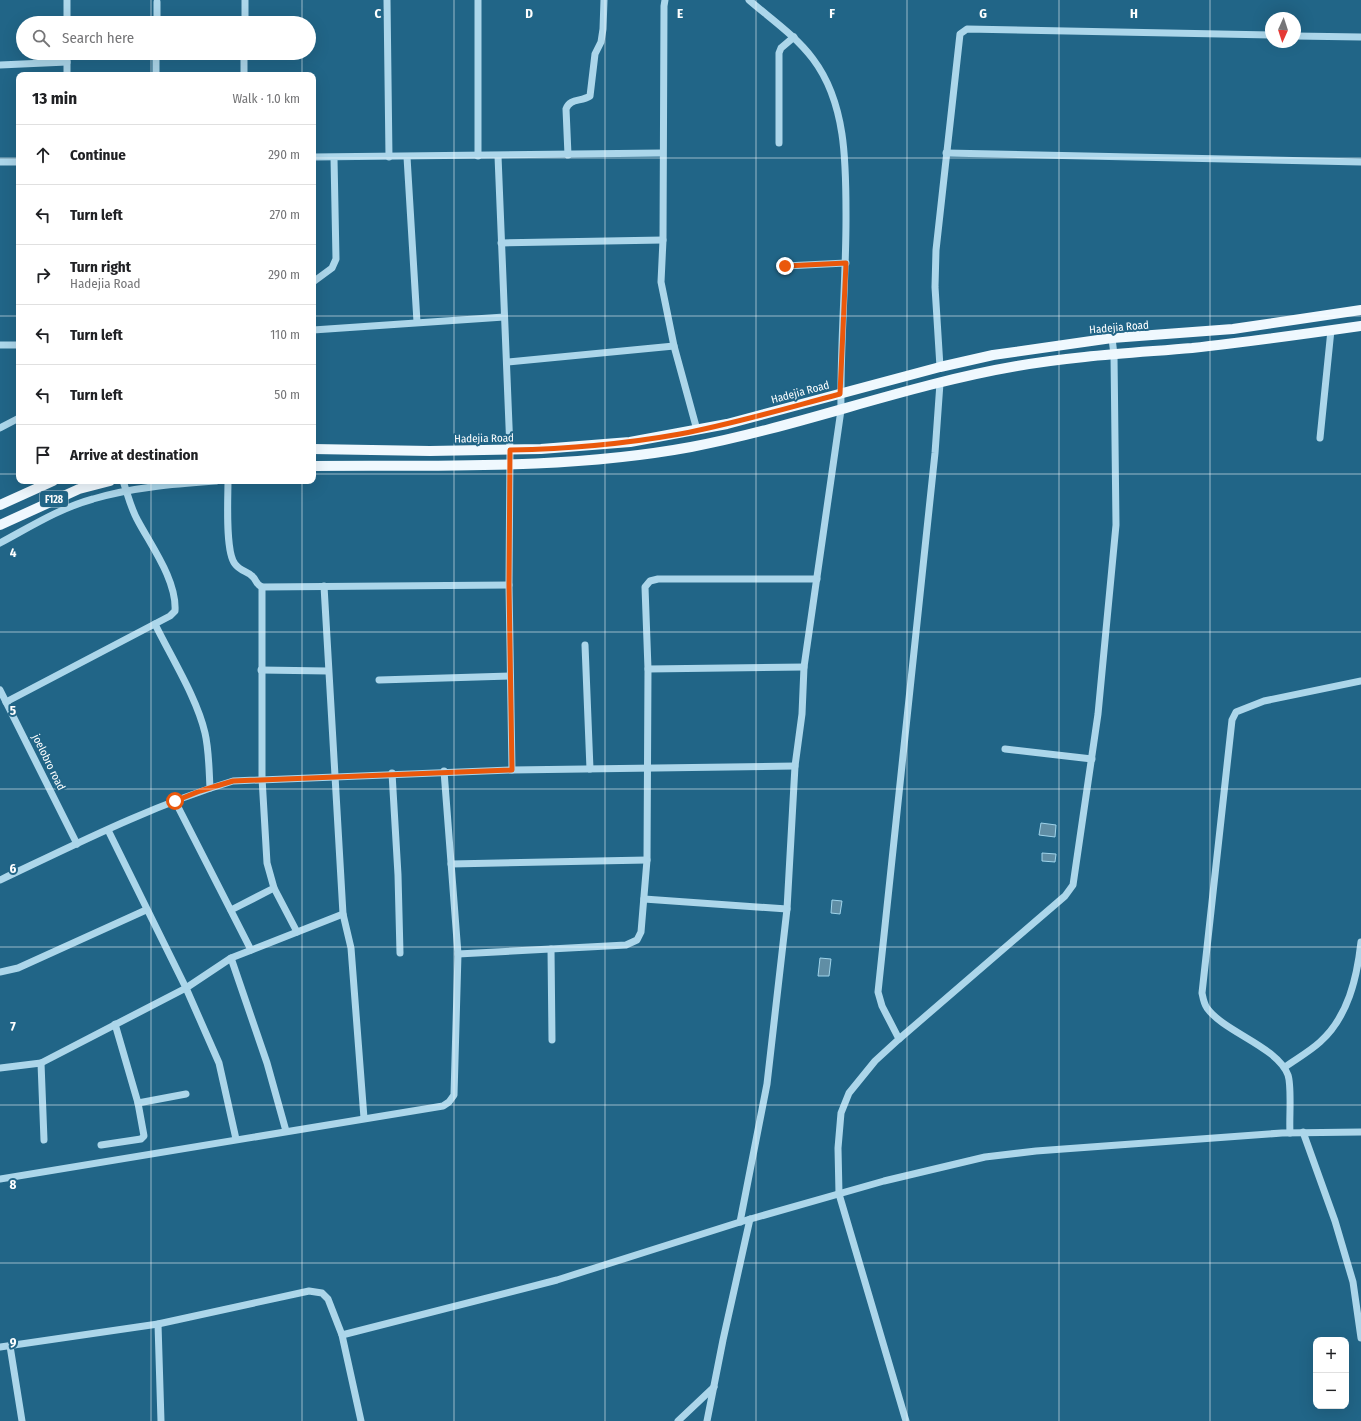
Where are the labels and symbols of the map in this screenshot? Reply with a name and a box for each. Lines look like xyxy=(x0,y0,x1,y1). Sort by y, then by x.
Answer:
text: C xyxy=(375,6,382,21)
text: D xyxy=(525,6,533,21)
text: E xyxy=(677,6,683,21)
text: F xyxy=(829,6,835,21)
text: G xyxy=(979,6,987,21)
text: H xyxy=(1130,6,1138,21)
north arrow xyxy=(1265,12,1301,48)
route end xyxy=(776,257,794,275)
street label: Hadejia Road xyxy=(1089,318,1149,337)
street label: Hadejia Road xyxy=(770,378,831,406)
street label: Hadejia Road xyxy=(454,431,514,446)
road number: F128 xyxy=(40,491,68,507)
text: 4 xyxy=(10,545,17,560)
text: 5 xyxy=(10,703,16,718)
street label: joelobro road xyxy=(29,731,68,792)
route start xyxy=(166,792,184,810)
text: 6 xyxy=(10,861,17,876)
text: 7 xyxy=(10,1019,16,1034)
text: 8 xyxy=(10,1177,17,1192)
text: 9 xyxy=(10,1335,17,1350)

